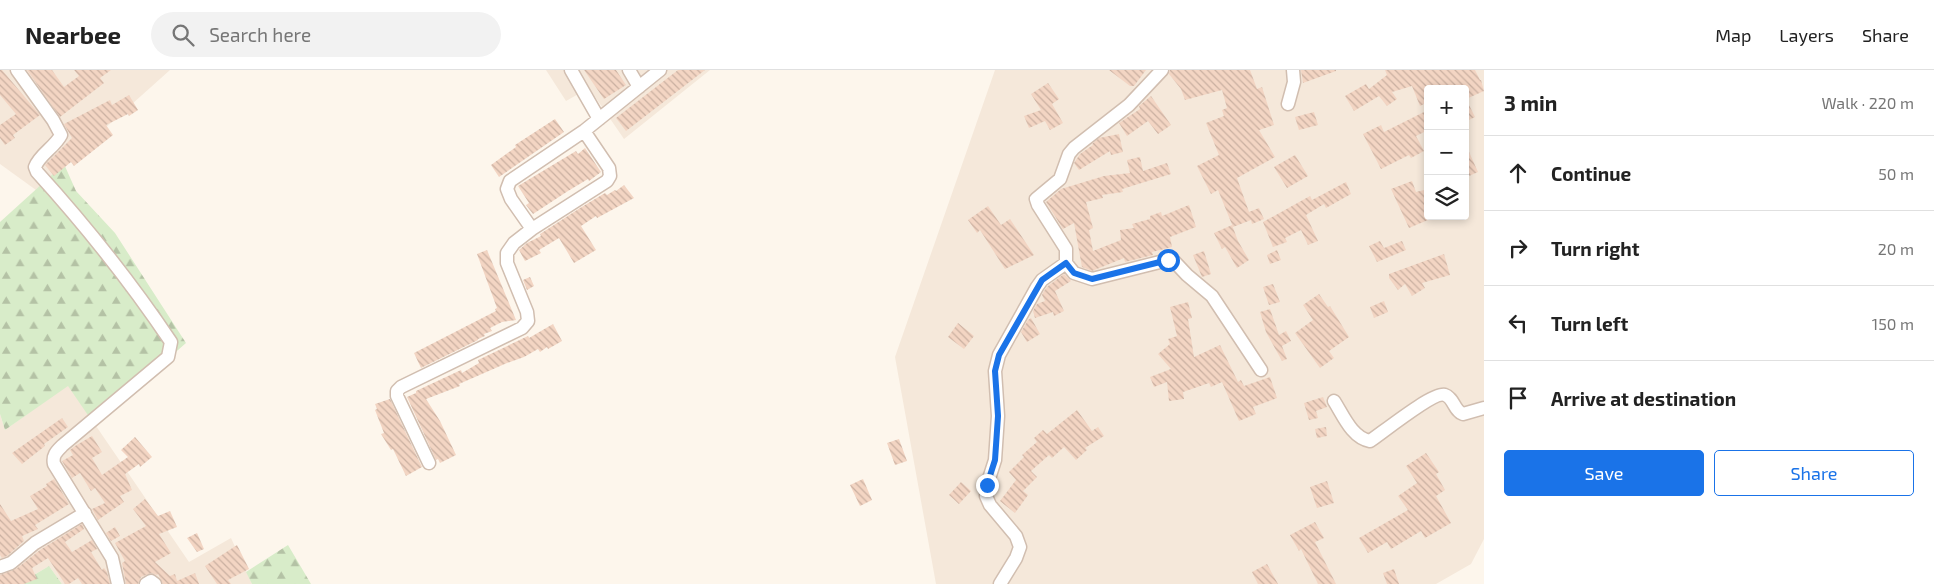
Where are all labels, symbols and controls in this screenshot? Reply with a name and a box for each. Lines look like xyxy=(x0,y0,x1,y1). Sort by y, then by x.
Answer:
search box xyxy=(151,12,501,57)
text: Nearbee xyxy=(25,20,121,49)
icon: search xyxy=(169,21,197,49)
text: Search here xyxy=(209,23,311,46)
text: Map xyxy=(1715,24,1751,46)
text: Layers xyxy=(1779,24,1834,46)
text: Share xyxy=(1862,24,1909,46)
map controls xyxy=(1424,85,1469,220)
button: + xyxy=(1424,85,1469,130)
text: 3 min xyxy=(1504,90,1557,115)
text: Walk · 220 m xyxy=(1821,93,1914,112)
button: − xyxy=(1424,130,1469,175)
icon: ahead xyxy=(1504,159,1532,187)
text: Continue xyxy=(1551,162,1631,185)
text: 50 m xyxy=(1878,164,1914,183)
button: layers xyxy=(1424,175,1469,220)
icon: right xyxy=(1504,234,1532,262)
text: Turn right xyxy=(1551,237,1639,260)
text: 20 m xyxy=(1878,239,1914,258)
route start xyxy=(1157,249,1180,272)
icon: left xyxy=(1504,309,1532,337)
text: Turn left xyxy=(1551,312,1628,335)
text: 150 m xyxy=(1872,314,1914,333)
icon: arrive xyxy=(1504,384,1532,412)
text: Arrive at destination xyxy=(1551,387,1736,410)
button: Save xyxy=(1504,450,1704,496)
button: Share xyxy=(1714,450,1914,496)
route end xyxy=(976,474,999,497)

